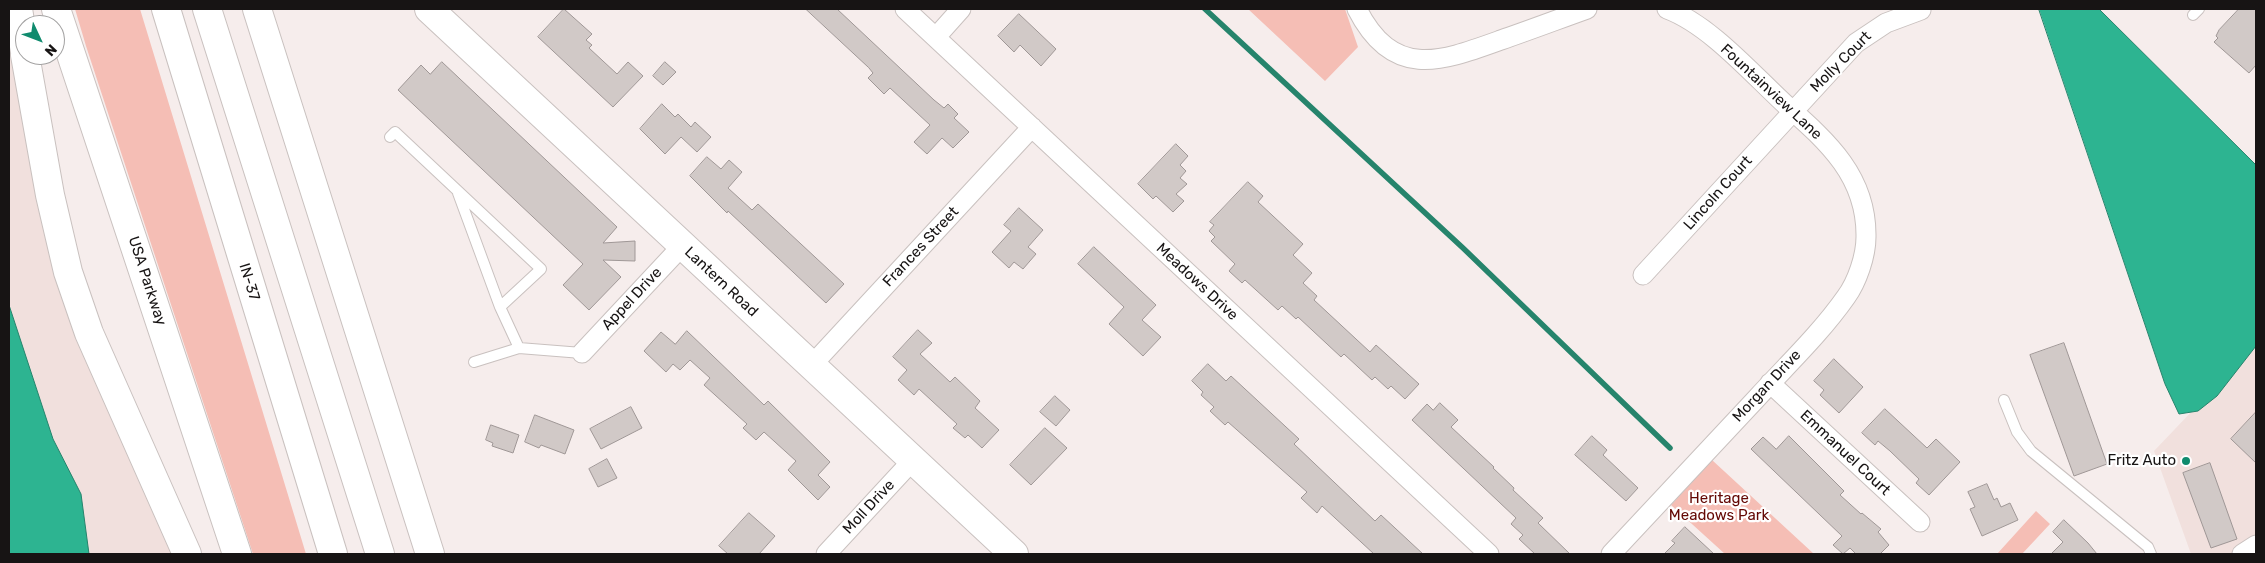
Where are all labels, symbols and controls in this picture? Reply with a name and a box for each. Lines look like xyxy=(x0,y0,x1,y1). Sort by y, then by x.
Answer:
north arrow xyxy=(15,15,65,65)
street label: Molly Court xyxy=(1807,28,1875,96)
text: N xyxy=(41,40,60,59)
street label: Fountainview Lane xyxy=(1717,40,1825,144)
street label: Lincoln Court xyxy=(1680,152,1756,234)
street label: Frances Street xyxy=(879,203,963,291)
street label: USA Parkway xyxy=(124,234,170,328)
street label: Meadows Drive xyxy=(1152,240,1242,324)
street label: Lantern Road xyxy=(680,243,762,321)
street label: IN-37 xyxy=(235,261,263,303)
street label: Appel Drive xyxy=(598,264,666,334)
street label: Morgan Drive xyxy=(1729,346,1805,426)
street label: Emmanuel Court xyxy=(1796,406,1894,500)
place label: Fritz Auto xyxy=(2107,452,2176,470)
marker: Fritz Auto xyxy=(2180,455,2192,467)
street label: Moll Drive xyxy=(839,476,899,538)
park label: Heritage Meadows Park xyxy=(1669,490,1769,525)

